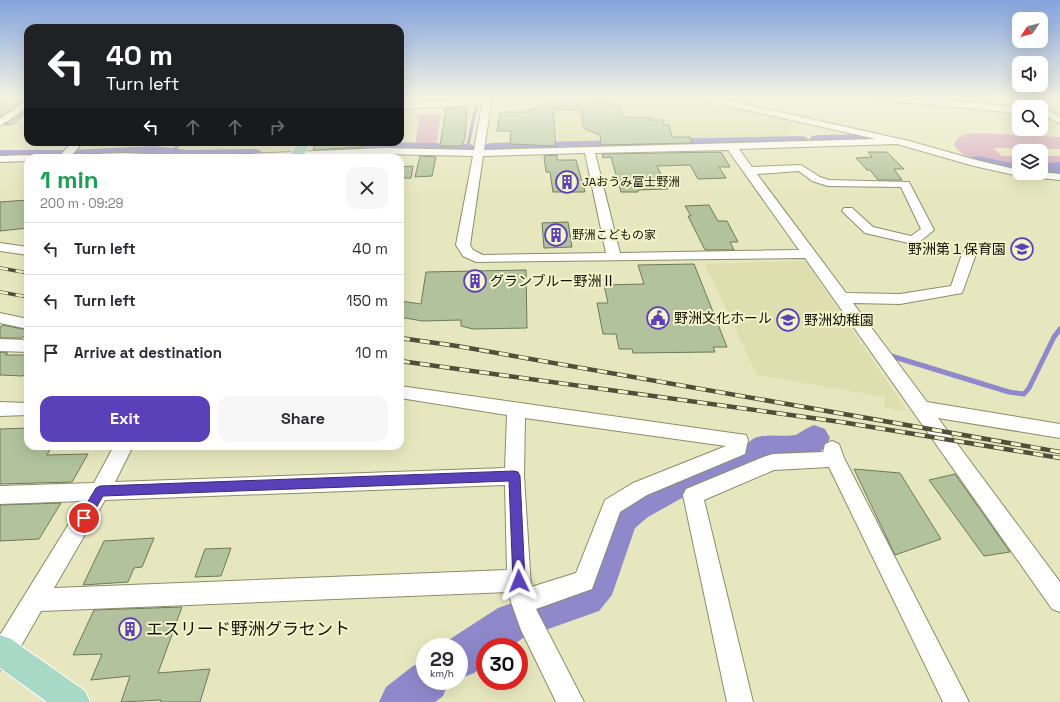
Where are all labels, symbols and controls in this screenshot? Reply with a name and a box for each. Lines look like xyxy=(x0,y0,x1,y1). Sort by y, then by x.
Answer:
north arrow xyxy=(1012,12,1048,48)
map controls xyxy=(1012,12,1048,180)
text: 40 m xyxy=(106,37,173,73)
icon: left xyxy=(40,40,92,92)
button: sound xyxy=(1012,56,1048,92)
text: Turn left xyxy=(106,72,179,95)
button: search xyxy=(1012,100,1048,136)
icon: left xyxy=(140,116,162,138)
icon: ahead xyxy=(182,116,204,138)
icon: ahead xyxy=(224,116,246,138)
icon: right xyxy=(266,116,288,138)
button: layers xyxy=(1012,144,1048,180)
text: 1 min xyxy=(40,164,99,195)
button: close xyxy=(346,167,388,209)
building icon: JAおうみ富士野洲 xyxy=(554,169,580,195)
place label: JAおうみ富士野洲 xyxy=(582,174,680,190)
text: 200 m · 09:29 xyxy=(40,195,123,212)
building icon: 野洲こどもの家 xyxy=(543,222,569,248)
place label: 野洲こどもの家 xyxy=(572,227,656,243)
school or university icon: 野洲第１保育園 xyxy=(1009,236,1035,262)
icon: left xyxy=(40,238,62,260)
text: Turn left xyxy=(74,239,136,258)
text: 40 m xyxy=(352,239,388,258)
place label: 野洲第１保育園 xyxy=(908,240,1006,258)
building icon: グランブルー野洲Ⅱ xyxy=(462,268,488,294)
place label: グランブルー野洲Ⅱ xyxy=(490,272,616,290)
icon: left xyxy=(40,290,62,312)
text: Turn left xyxy=(74,291,136,310)
text: 150 m xyxy=(346,291,388,310)
public building icon: 野洲文化ホール xyxy=(645,305,671,331)
school or university icon: 野洲幼稚園 xyxy=(775,307,801,333)
place label: 野洲文化ホール xyxy=(674,309,772,327)
place label: 野洲幼稚園 xyxy=(804,311,874,329)
icon: arrive xyxy=(40,342,62,364)
text: Arrive at destination xyxy=(74,343,222,362)
text: 10 m xyxy=(355,343,388,362)
button: Exit xyxy=(40,396,210,442)
button: Share xyxy=(218,396,388,442)
pin xyxy=(67,501,101,535)
icon: arrive xyxy=(73,507,95,529)
position arrow xyxy=(498,560,540,602)
building icon: エスリード野洲グラセント xyxy=(117,616,143,642)
place label: エスリード野洲グラセント xyxy=(146,618,350,640)
speed limit sign: 30 xyxy=(476,638,528,690)
text: 29 xyxy=(430,646,454,672)
text: km/h xyxy=(430,667,454,680)

